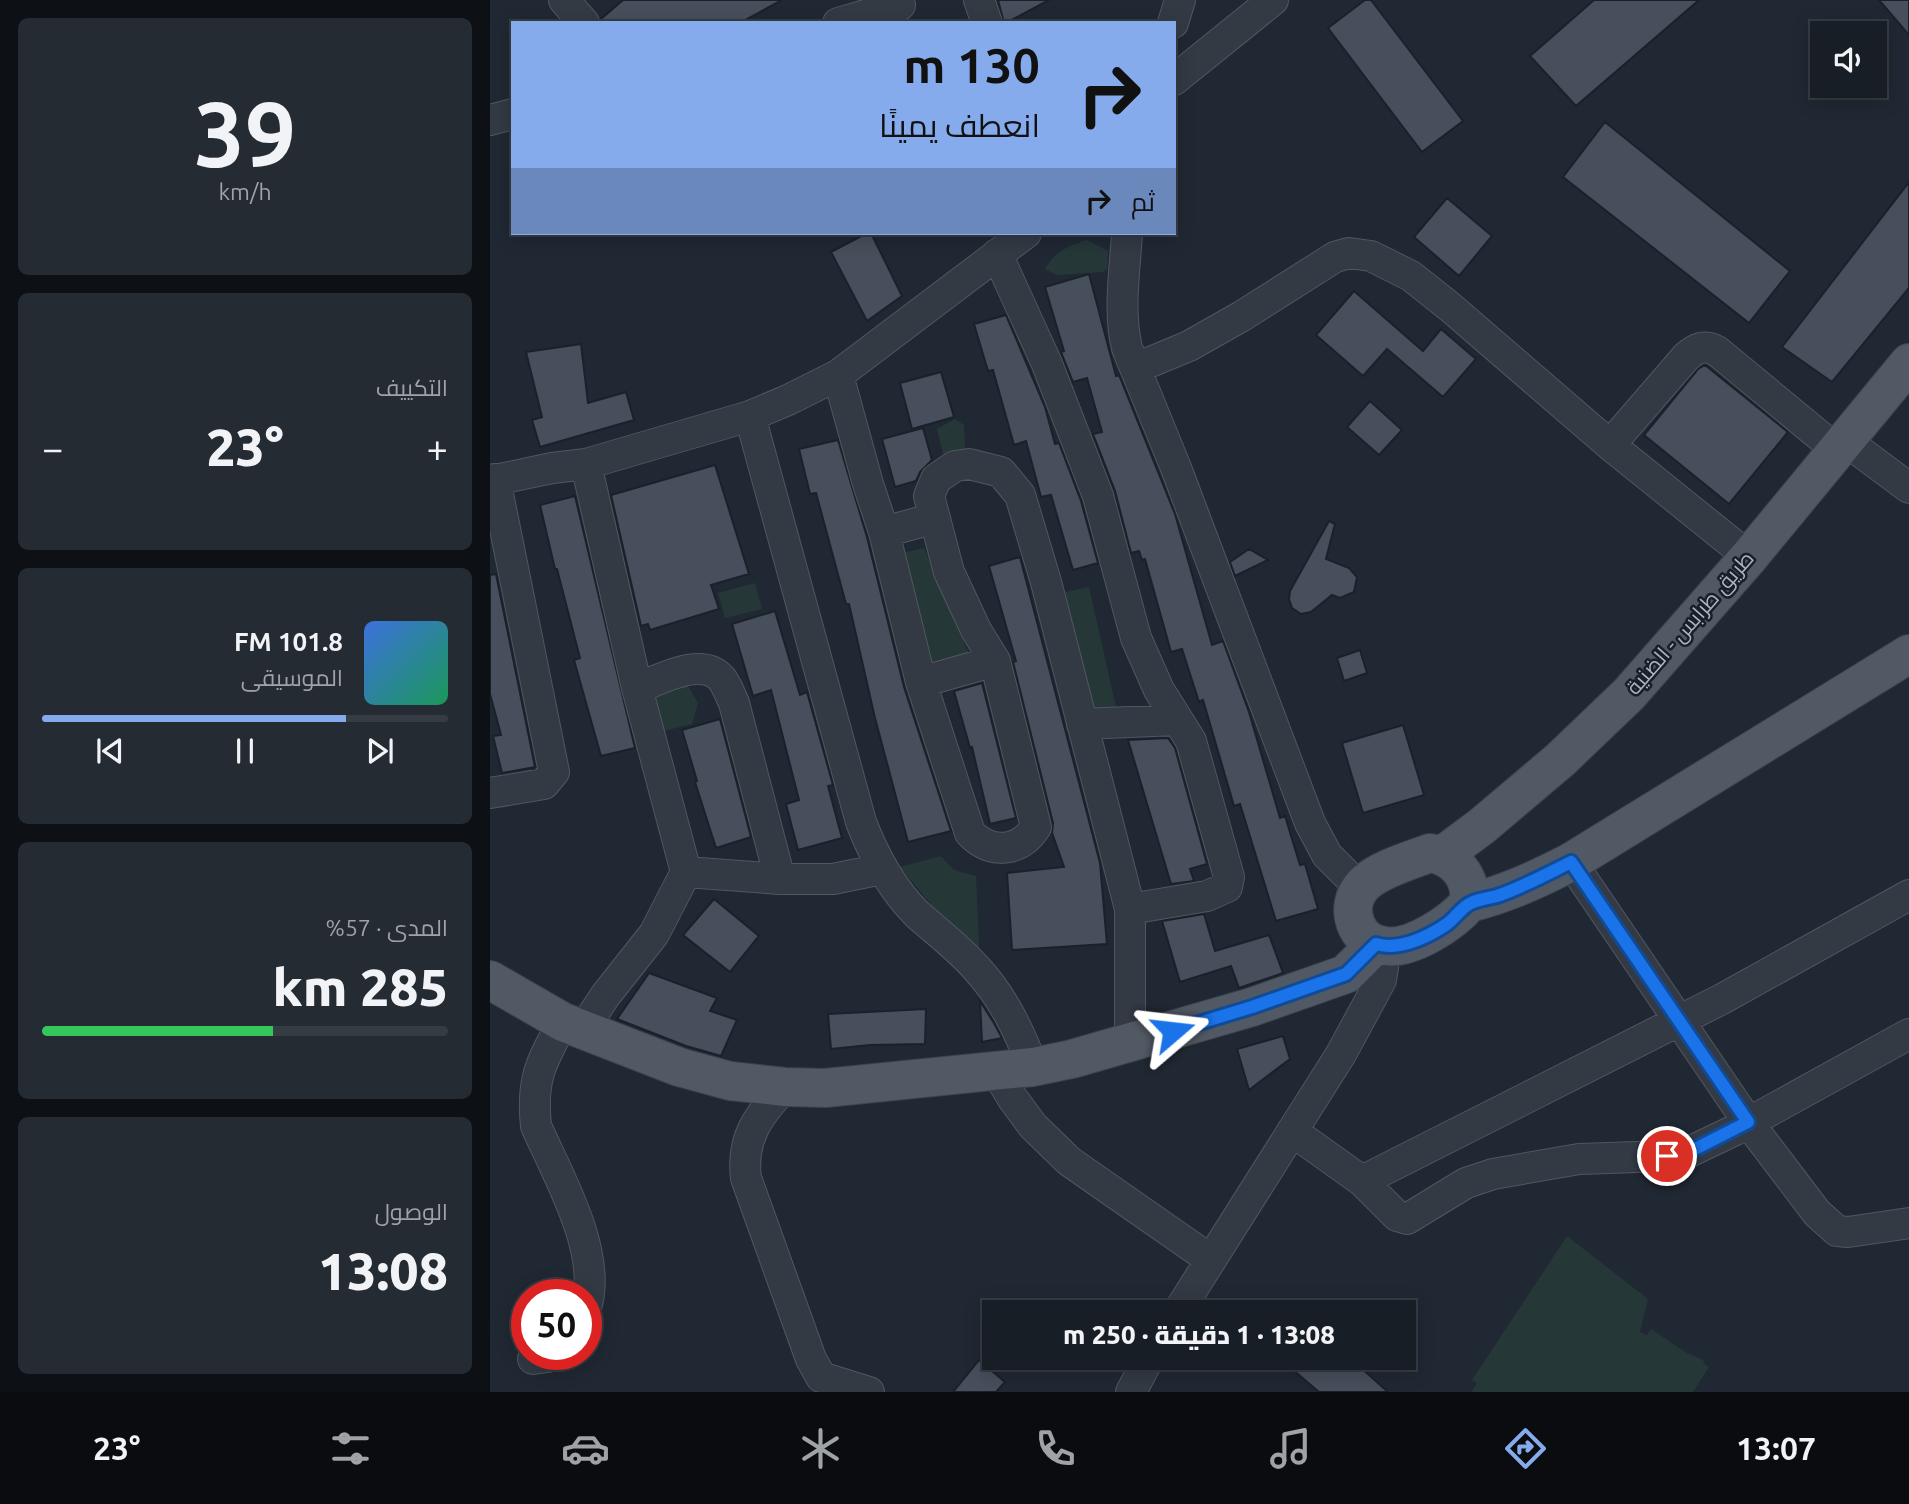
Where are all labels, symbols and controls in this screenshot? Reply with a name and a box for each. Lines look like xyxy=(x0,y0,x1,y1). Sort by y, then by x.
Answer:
map controls xyxy=(1810,21,1887,98)
button: sound xyxy=(1810,21,1887,98)
text: 130 m xyxy=(903,37,1040,92)
icon: right xyxy=(1064,49,1155,140)
text: 39 xyxy=(194,82,296,184)
text: انعطف يمينًا xyxy=(879,107,1040,143)
text: km/h xyxy=(218,179,272,204)
icon: right xyxy=(1079,182,1117,220)
text: ثم xyxy=(1131,187,1155,216)
text: التكييف xyxy=(376,375,448,400)
text: 23° xyxy=(206,418,284,476)
text: − xyxy=(42,427,63,469)
text: + xyxy=(427,427,448,469)
street label: طريق طرابس - الضنية xyxy=(1621,546,1759,700)
text: 101.8 FM xyxy=(234,627,343,656)
text: الموسيقى xyxy=(241,665,343,690)
icon: previous xyxy=(91,732,129,770)
icon: pause xyxy=(226,732,264,770)
icon: next xyxy=(361,732,399,770)
text: المدى · 57% xyxy=(326,915,448,940)
text: 285 km xyxy=(273,958,448,1016)
position arrow xyxy=(1136,994,1210,1068)
pin xyxy=(1637,1126,1697,1186)
icon: arrive xyxy=(1648,1137,1686,1175)
text: الوصول xyxy=(375,1199,448,1224)
text: 13:08 xyxy=(318,1242,448,1300)
speed limit sign: 50 xyxy=(511,1279,602,1370)
text: 13:08 · 1 دقيقة · 250 m xyxy=(1063,1320,1335,1349)
icon: filters xyxy=(326,1424,375,1473)
icon: car xyxy=(561,1424,610,1473)
icon: climate xyxy=(796,1424,845,1473)
icon: phone xyxy=(1031,1424,1080,1473)
icon: music xyxy=(1266,1424,1315,1473)
icon: directions xyxy=(1501,1424,1550,1473)
text: 23° xyxy=(93,1430,140,1466)
text: 13:07 xyxy=(1736,1430,1816,1466)

